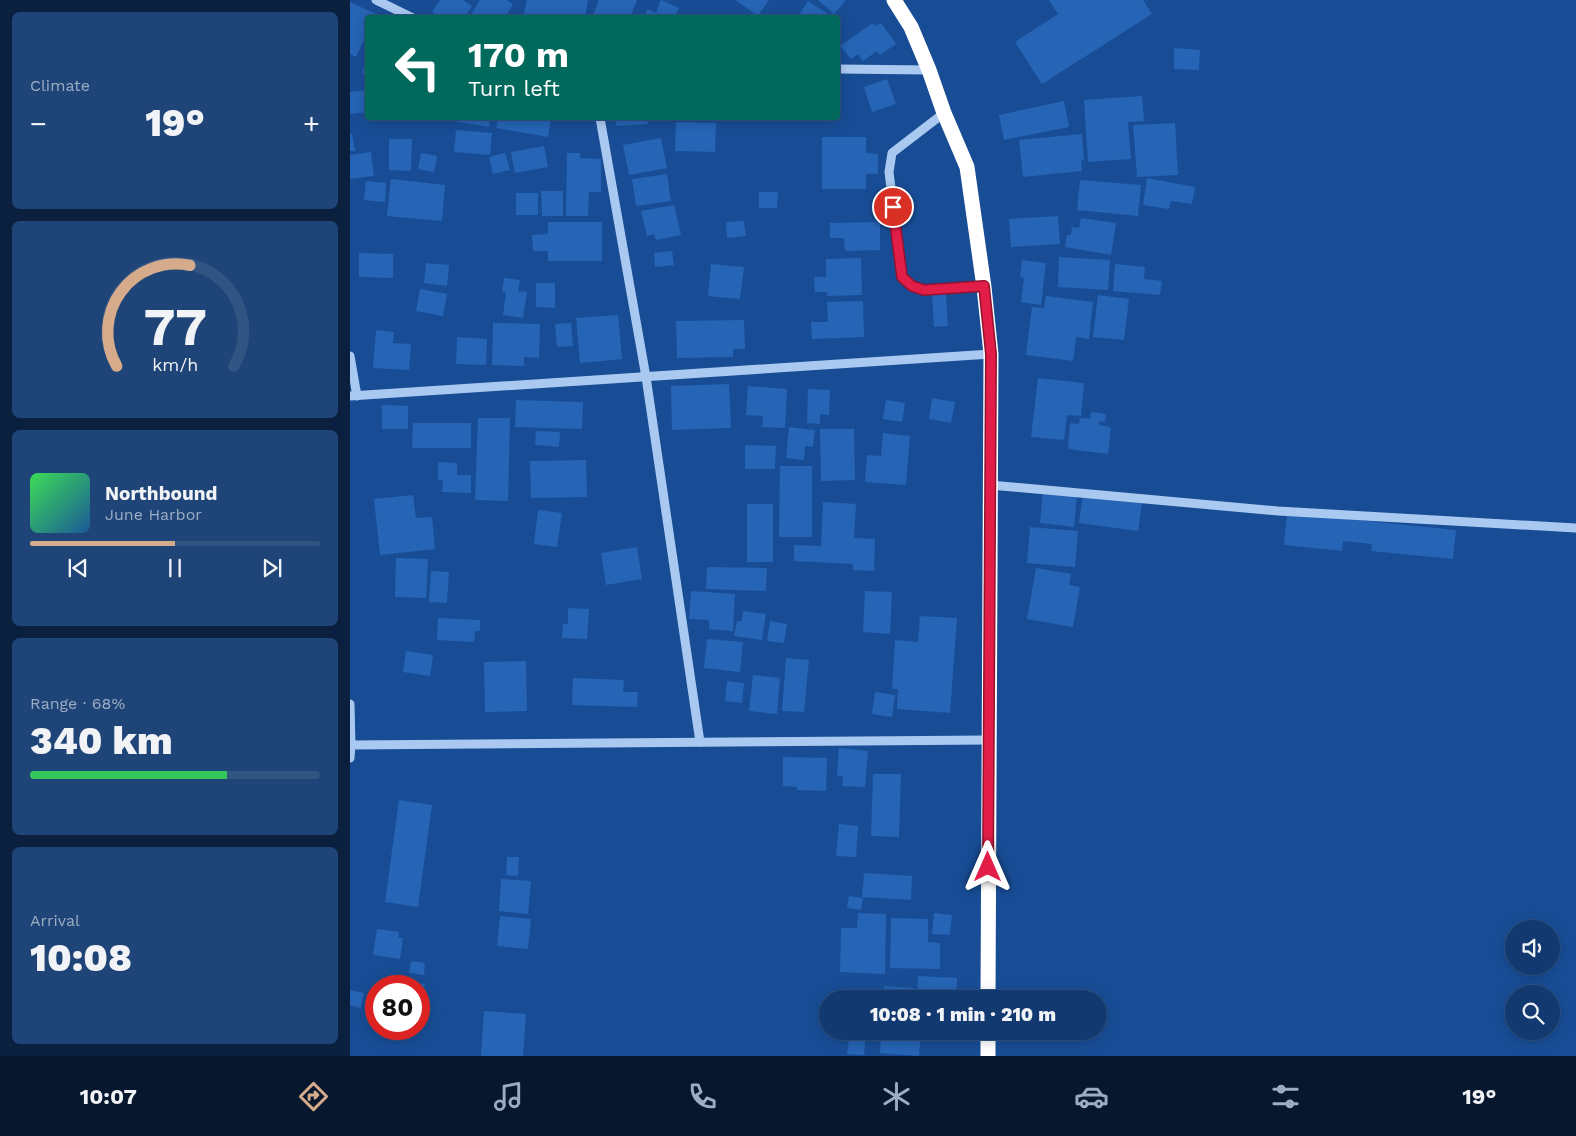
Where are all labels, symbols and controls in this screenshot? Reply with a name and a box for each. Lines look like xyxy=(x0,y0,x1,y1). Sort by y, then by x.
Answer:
text: 170 m xyxy=(468,34,569,76)
icon: left xyxy=(385,35,450,100)
text: Climate xyxy=(30,76,90,95)
text: Turn left xyxy=(468,76,560,101)
text: 19° xyxy=(145,101,205,145)
text: − xyxy=(30,107,47,140)
text: + xyxy=(303,107,320,140)
pin xyxy=(872,186,914,228)
icon: arrive xyxy=(879,193,907,221)
text: 77 xyxy=(143,297,207,358)
text: km/h xyxy=(152,354,198,375)
text: Northbound xyxy=(105,482,217,505)
text: June Harbor xyxy=(105,505,202,524)
icon: previous xyxy=(64,554,92,582)
icon: pause xyxy=(161,554,189,582)
icon: next xyxy=(258,554,286,582)
text: Range · 68% xyxy=(30,694,125,713)
text: 340 km xyxy=(30,719,173,763)
position arrow xyxy=(961,840,1013,892)
text: Arrival xyxy=(30,911,80,930)
map controls xyxy=(1505,920,1560,1040)
button: sound xyxy=(1505,920,1560,975)
text: 10:08 xyxy=(30,936,132,980)
speed limit sign: 80 xyxy=(365,975,430,1040)
button: search xyxy=(1505,985,1560,1040)
text: 10:08 · 1 min · 210 m xyxy=(870,1003,1056,1026)
icon: directions xyxy=(296,1079,331,1114)
icon: music xyxy=(491,1079,526,1114)
icon: phone xyxy=(685,1079,720,1114)
icon: climate xyxy=(879,1079,914,1114)
icon: car xyxy=(1074,1079,1109,1114)
icon: filters xyxy=(1268,1079,1303,1114)
text: 10:07 xyxy=(80,1084,137,1109)
text: 19° xyxy=(1462,1084,1496,1109)

